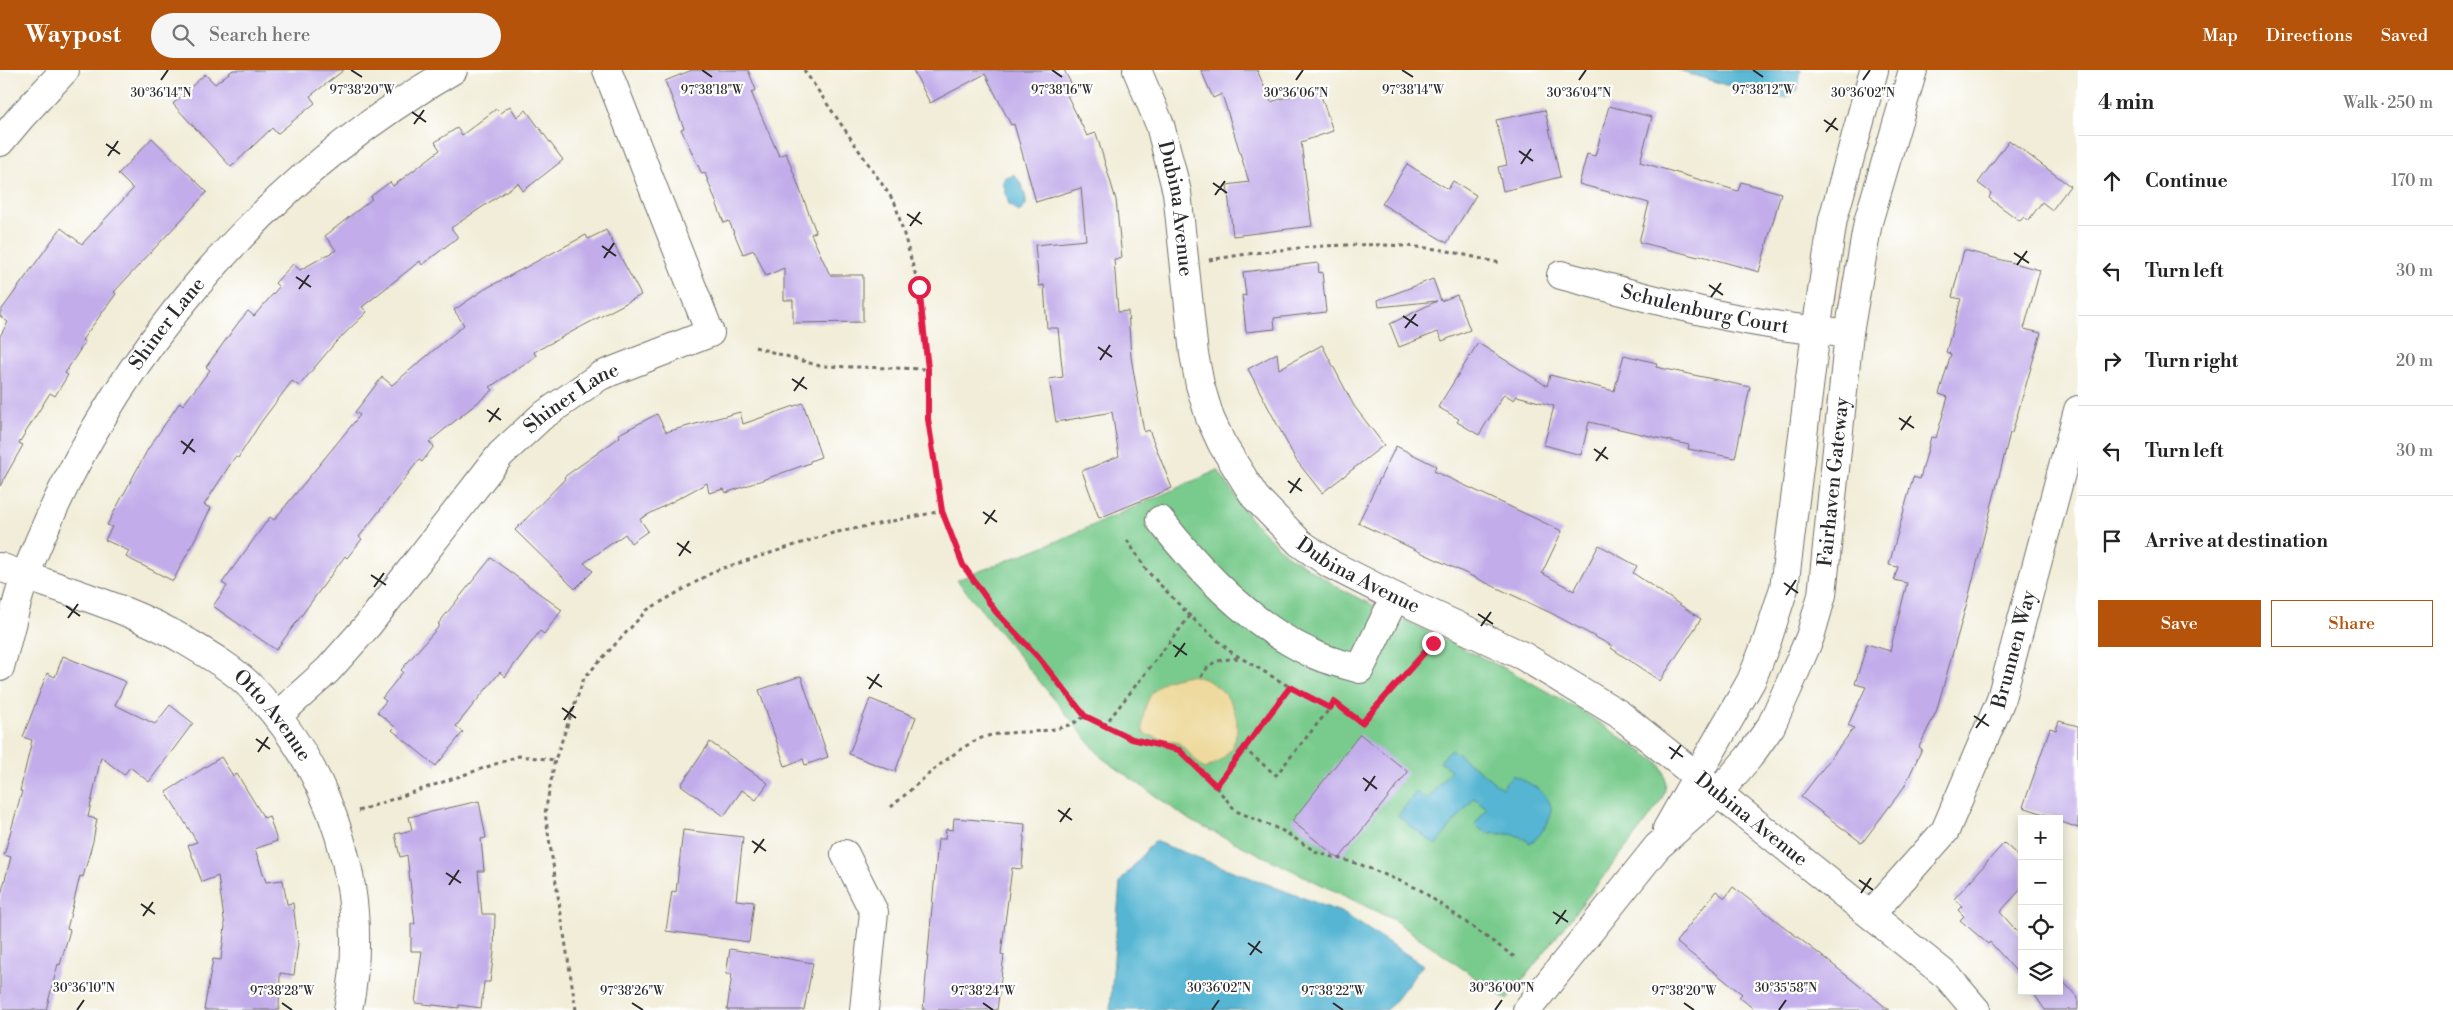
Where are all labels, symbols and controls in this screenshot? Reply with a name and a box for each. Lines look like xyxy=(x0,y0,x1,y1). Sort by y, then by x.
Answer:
search box xyxy=(151,13,501,58)
text: Waypost xyxy=(25,20,121,50)
icon: search xyxy=(169,21,197,49)
text: Search here xyxy=(209,23,310,47)
text: Map xyxy=(2202,24,2238,47)
text: Directions xyxy=(2266,24,2353,47)
text: Saved xyxy=(2381,24,2428,47)
text: 97°38'20"W xyxy=(330,83,395,98)
text: 97°38'18"W xyxy=(681,83,744,98)
text: 97°38'16"W xyxy=(1031,83,1094,98)
text: 97°38'14"W xyxy=(1382,83,1445,98)
text: 97°38'12"W xyxy=(1732,83,1795,98)
text: 30°36'14"N xyxy=(130,86,192,101)
text: 30°36'06"N xyxy=(1264,86,1328,101)
text: 30°36'04"N xyxy=(1547,86,1611,101)
text: 30°36'02"N xyxy=(1831,86,1895,101)
text: 4 min xyxy=(2098,90,2154,116)
text: Walk · 250 m xyxy=(2343,93,2433,113)
street label: Dubina Avenue xyxy=(1152,138,1198,278)
icon: ahead xyxy=(2098,167,2126,195)
text: Continue xyxy=(2145,169,2228,193)
text: 170 m xyxy=(2391,171,2433,191)
icon: left xyxy=(2098,257,2126,285)
text: Turn left xyxy=(2145,259,2224,283)
text: 30 m xyxy=(2396,261,2433,281)
street label: Shiner Lane xyxy=(124,272,210,375)
route start xyxy=(908,276,931,299)
street label: Schulenburg Court xyxy=(1618,279,1790,339)
icon: right xyxy=(2098,347,2126,375)
text: Turn right xyxy=(2145,349,2238,373)
text: 20 m xyxy=(2396,351,2433,371)
street label: Shiner Lane xyxy=(518,357,622,439)
street label: Fairhaven Gateway xyxy=(1812,396,1855,568)
icon: left xyxy=(2098,437,2126,465)
text: Turn left xyxy=(2145,439,2224,463)
text: 30 m xyxy=(2396,441,2433,461)
icon: arrive xyxy=(2098,527,2126,555)
text: Arrive at destination xyxy=(2145,529,2328,553)
street label: Dubina Avenue xyxy=(1291,532,1424,619)
street label: Brunnen Way xyxy=(1986,587,2042,712)
button: Save xyxy=(2098,600,2261,647)
button: Share xyxy=(2271,600,2433,647)
route end xyxy=(1422,632,1445,655)
street label: Otto Avenue xyxy=(228,664,317,766)
street label: Dubina Avenue xyxy=(1690,767,1813,872)
map controls xyxy=(2018,815,2063,995)
button: + xyxy=(2018,815,2063,860)
button: − xyxy=(2018,860,2063,905)
button: locate xyxy=(2018,905,2063,950)
button: layers xyxy=(2018,950,2063,995)
text: 30°36'10"N xyxy=(53,981,115,996)
text: 30°36'02"N xyxy=(1187,981,1251,996)
text: 30°36'00"N xyxy=(1469,981,1535,996)
text: 30°35'58"N xyxy=(1755,981,1817,996)
text: 97°38'28"W xyxy=(250,984,315,999)
text: 97°38'26"W xyxy=(600,984,665,999)
text: 97°38'24"W xyxy=(951,984,1016,999)
text: 97°38'22"W xyxy=(1301,984,1366,999)
text: 97°38'20"W xyxy=(1652,984,1717,999)

